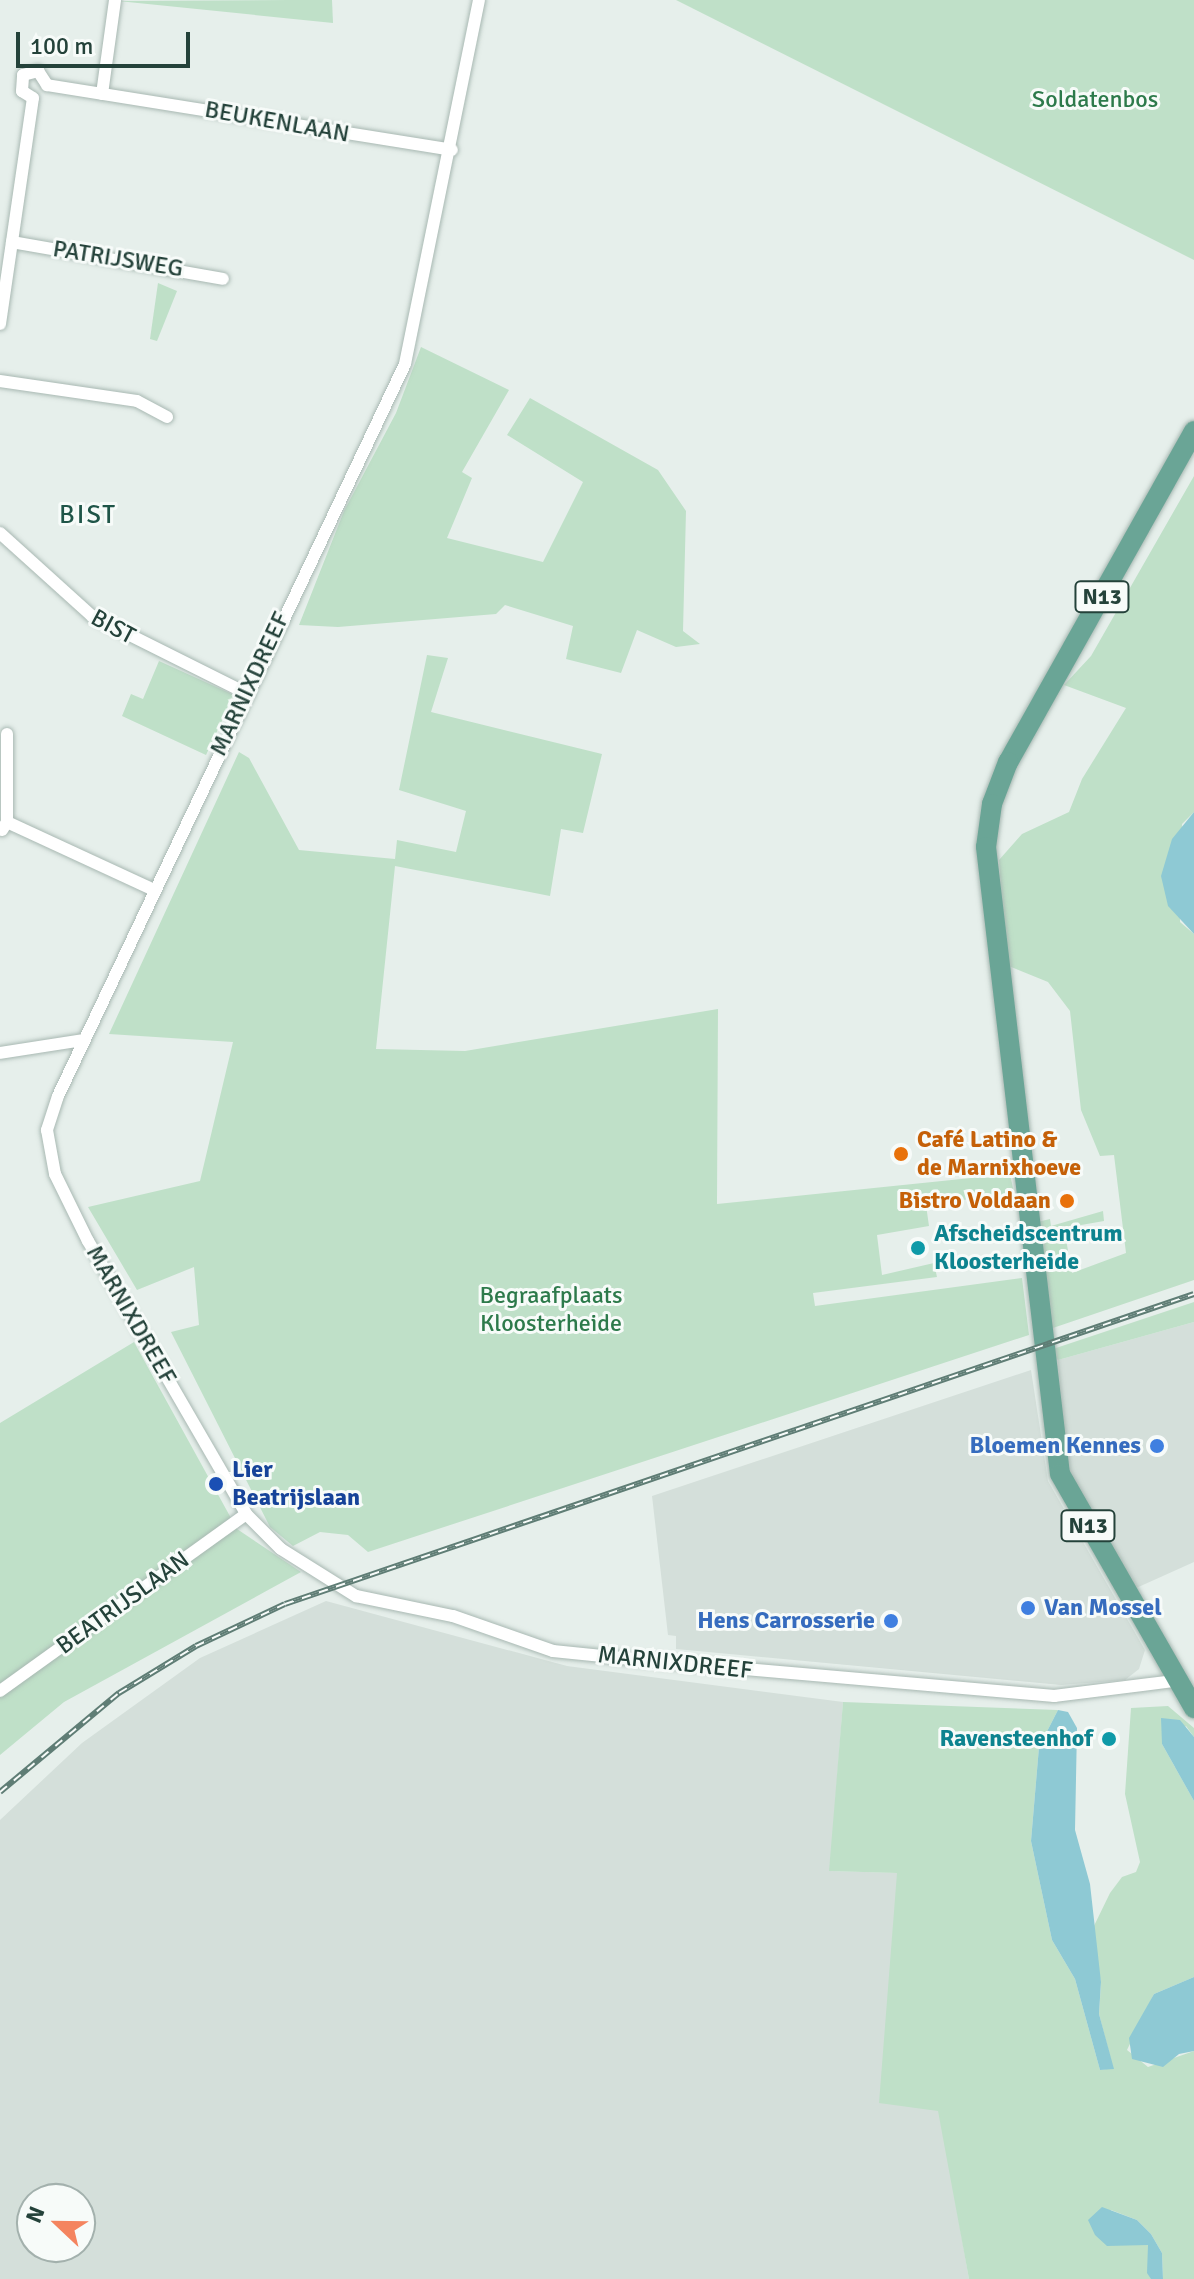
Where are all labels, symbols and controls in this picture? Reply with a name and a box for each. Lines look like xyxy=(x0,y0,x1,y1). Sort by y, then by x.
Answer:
scale bar xyxy=(20,16,194,66)
text: 100 m xyxy=(30,31,93,61)
park label: Soldatenbos xyxy=(1032,86,1158,114)
street label: BEUKENLAAN xyxy=(202,95,352,149)
street label: PATRIJSWEG xyxy=(51,234,185,284)
district label: BIST xyxy=(59,500,117,532)
road number: N13 xyxy=(1074,579,1130,615)
street label: BIST xyxy=(86,603,140,651)
street label: MARNIXDREEF xyxy=(204,607,296,761)
place label: Café Latino & de Marnixhoeve xyxy=(917,1126,1081,1182)
marker: Café Latino & de Marnixhoeve xyxy=(892,1145,910,1163)
place label: Bistro Voldaan xyxy=(899,1187,1051,1215)
marker: Bistro Voldaan xyxy=(1058,1192,1076,1210)
place label: Afscheidscentrum Kloosterheide xyxy=(934,1220,1123,1276)
marker: Afscheidscentrum Kloosterheide xyxy=(909,1239,927,1257)
street label: MARNIXDREEF xyxy=(80,1240,182,1390)
park label: Begraafplaats Kloosterheide xyxy=(479,1282,623,1338)
place label: Bloemen Kennes xyxy=(969,1432,1141,1460)
marker: Bloemen Kennes xyxy=(1148,1437,1166,1455)
place label: Lier Beatrijslaan xyxy=(232,1456,360,1512)
marker: Lier Beatrijslaan xyxy=(207,1475,225,1493)
road number: N13 xyxy=(1060,1508,1116,1544)
street label: BEATRIJSLAAN xyxy=(51,1545,195,1661)
place label: Van Mossel xyxy=(1044,1594,1162,1622)
marker: Van Mossel xyxy=(1019,1599,1037,1617)
place label: Hens Carrosserie xyxy=(697,1607,875,1635)
marker: Hens Carrosserie xyxy=(882,1612,900,1630)
street label: MARNIXDREEF xyxy=(596,1641,754,1685)
place label: Ravensteenhof xyxy=(939,1725,1093,1753)
marker: Ravensteenhof xyxy=(1100,1730,1118,1748)
north arrow xyxy=(16,2183,96,2263)
text: N xyxy=(20,2202,51,2227)

